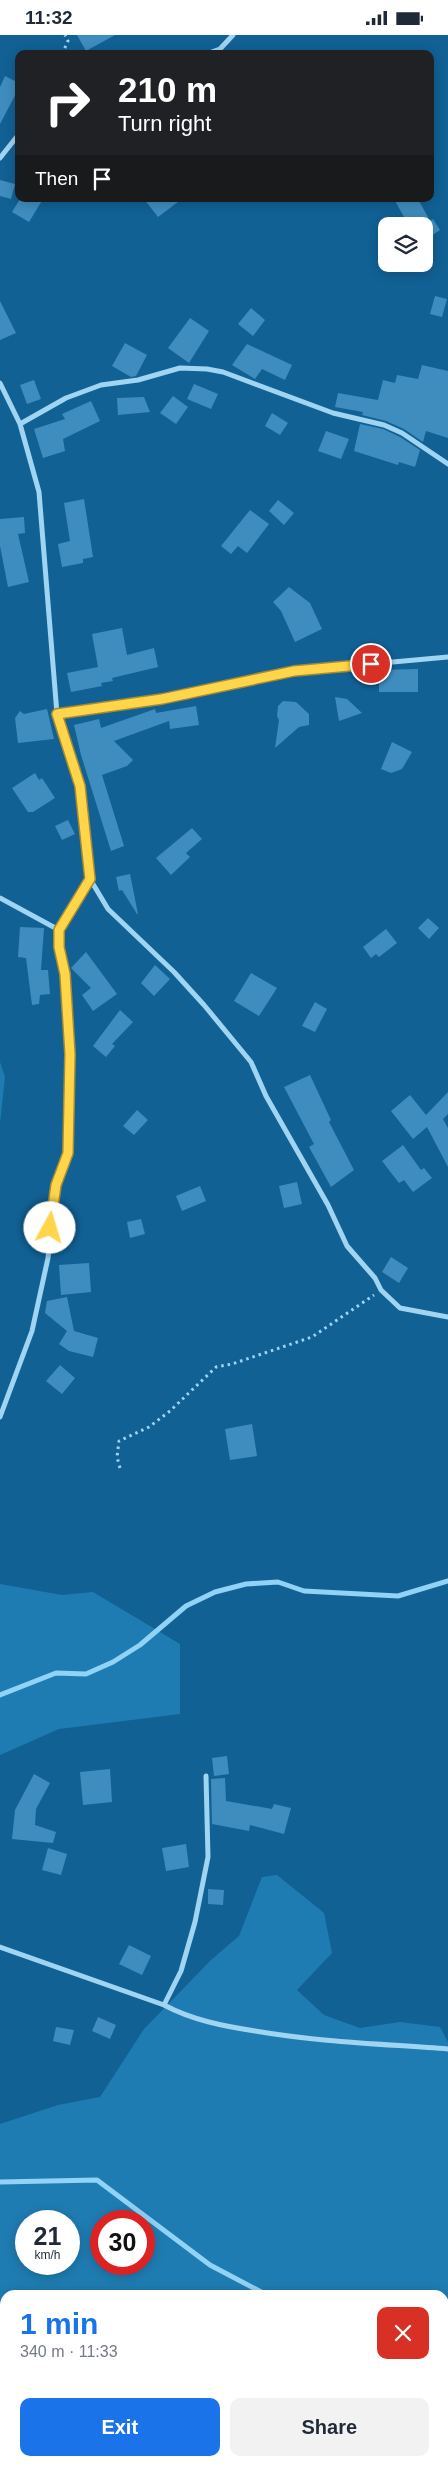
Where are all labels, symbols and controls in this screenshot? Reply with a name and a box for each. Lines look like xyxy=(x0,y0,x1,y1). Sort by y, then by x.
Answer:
text: 11:32 xyxy=(25,7,73,28)
icon: right xyxy=(35,70,100,135)
text: 210 m xyxy=(118,70,217,109)
text: Turn right xyxy=(118,111,211,136)
icon: arrive xyxy=(88,165,116,193)
text: Then xyxy=(35,168,78,189)
map controls xyxy=(378,217,433,272)
button: layers xyxy=(378,217,433,272)
pin xyxy=(350,643,392,685)
icon: arrive xyxy=(357,650,385,678)
position arrow xyxy=(23,1201,75,1253)
speed limit sign: 30 xyxy=(90,2210,155,2275)
text: 21 xyxy=(34,2222,61,2250)
text: km/h xyxy=(34,2248,61,2262)
text: 1 min xyxy=(20,2307,98,2340)
button: close xyxy=(377,2307,429,2359)
text: 340 m · 11:33 xyxy=(20,2343,118,2360)
button: Exit xyxy=(20,2398,220,2456)
button: Share xyxy=(230,2398,429,2456)

